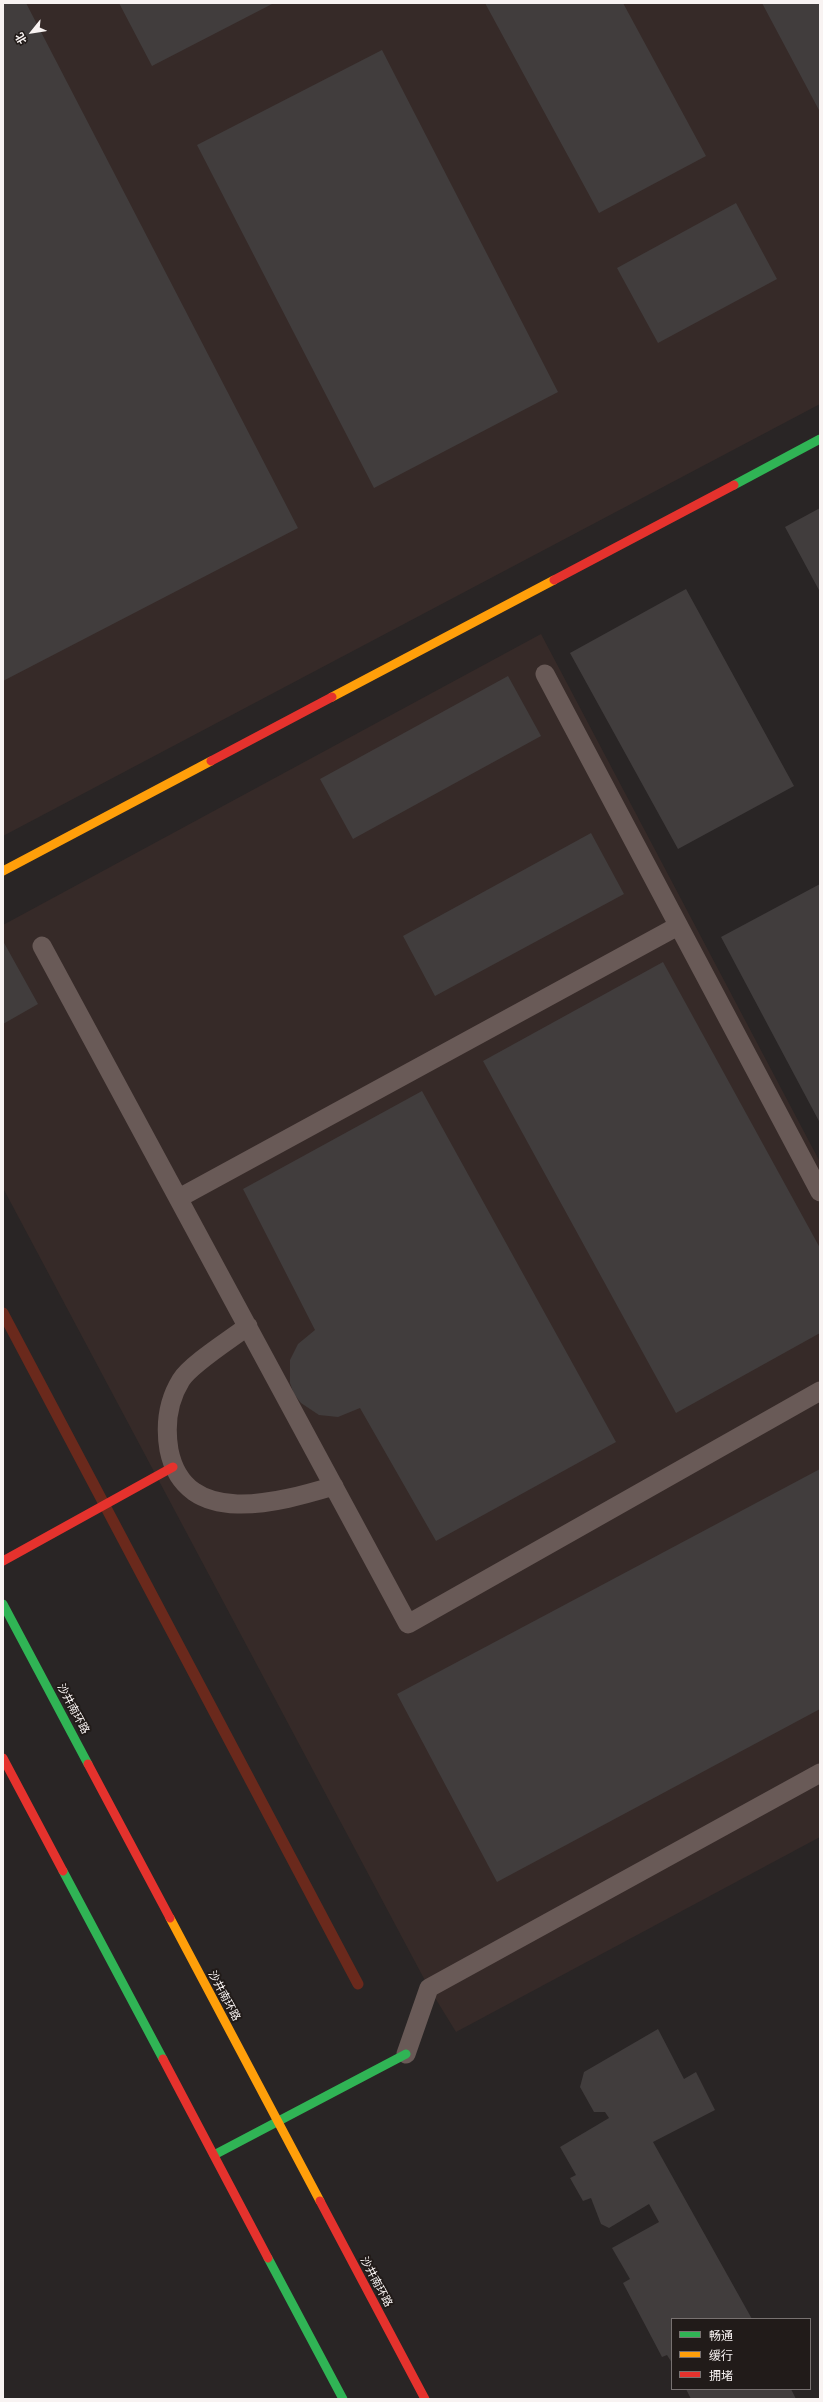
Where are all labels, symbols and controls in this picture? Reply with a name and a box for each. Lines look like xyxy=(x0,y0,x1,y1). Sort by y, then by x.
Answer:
north arrow xyxy=(12,12,52,52)
text: 北 xyxy=(13,30,30,46)
street label: 沙井南环路 xyxy=(54,1682,92,1736)
street label: 沙井南环路 xyxy=(205,1969,243,2023)
street label: 沙井南环路 xyxy=(357,2255,395,2309)
legend xyxy=(671,2318,811,2390)
text: 畅通 xyxy=(709,2329,733,2343)
text: 缓行 xyxy=(709,2349,733,2363)
text: 拥堵 xyxy=(709,2369,733,2383)

